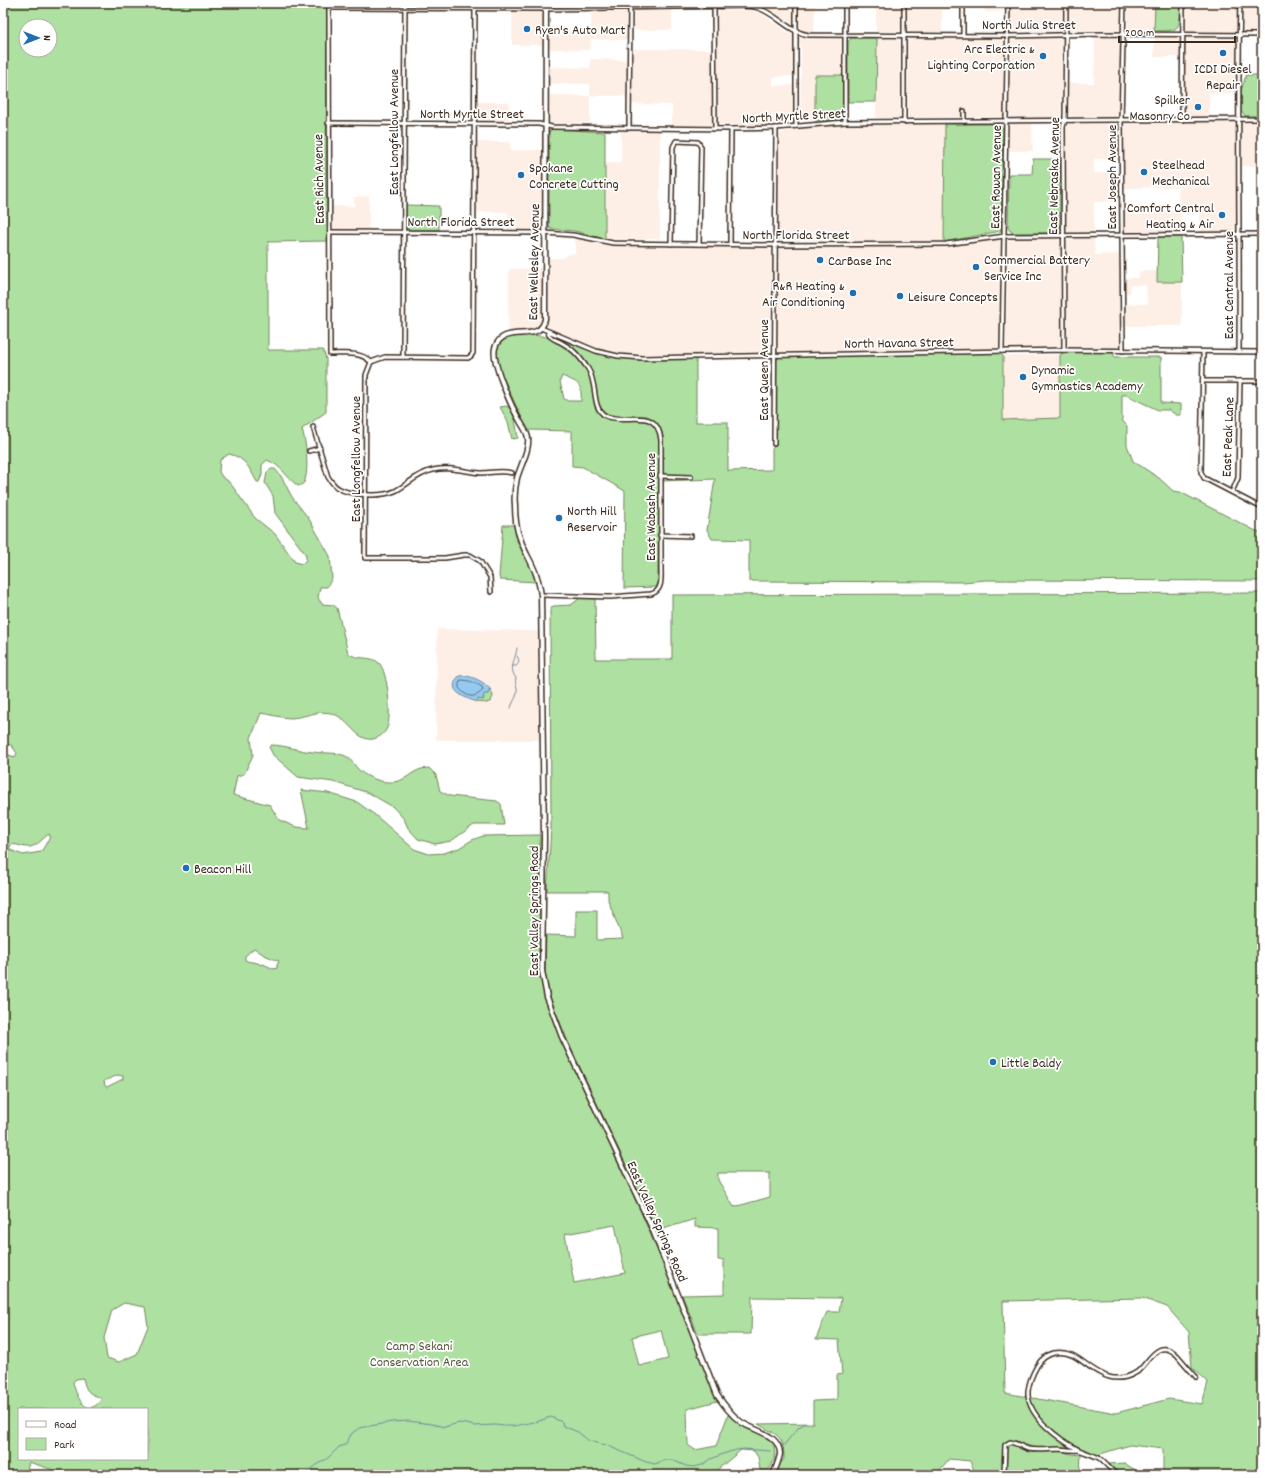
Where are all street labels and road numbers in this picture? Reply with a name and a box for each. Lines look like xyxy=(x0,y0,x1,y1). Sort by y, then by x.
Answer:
street label: North Julia Street xyxy=(982,16,1076,36)
street label: East Longfellow Avenue xyxy=(385,69,405,195)
street label: North Myrtle Street xyxy=(742,104,847,130)
street label: North Myrtle Street xyxy=(420,105,524,125)
street label: East Nebraska Avenue xyxy=(1044,117,1066,235)
street label: East Rowan Avenue xyxy=(986,125,1008,229)
street label: East Joseph Avenue xyxy=(1103,125,1123,229)
street label: East Rich Avenue xyxy=(309,134,331,224)
street label: East Wellesley Avenue xyxy=(524,203,546,321)
street label: North Florida Street xyxy=(407,213,515,233)
street label: North Florida Street xyxy=(742,226,850,246)
street label: East Central Avenue xyxy=(1220,231,1240,339)
street label: East Queen Avenue xyxy=(755,319,775,421)
street label: North Havana Street xyxy=(844,333,954,355)
street label: East Longfellow Avenue xyxy=(347,396,367,522)
street label: East Peak Lane xyxy=(1218,397,1240,477)
street label: East Wabash Avenue xyxy=(642,453,662,561)
street label: East Valley Springs Road xyxy=(525,846,545,976)
street label: East Valley Springs Road xyxy=(621,1158,692,1285)

